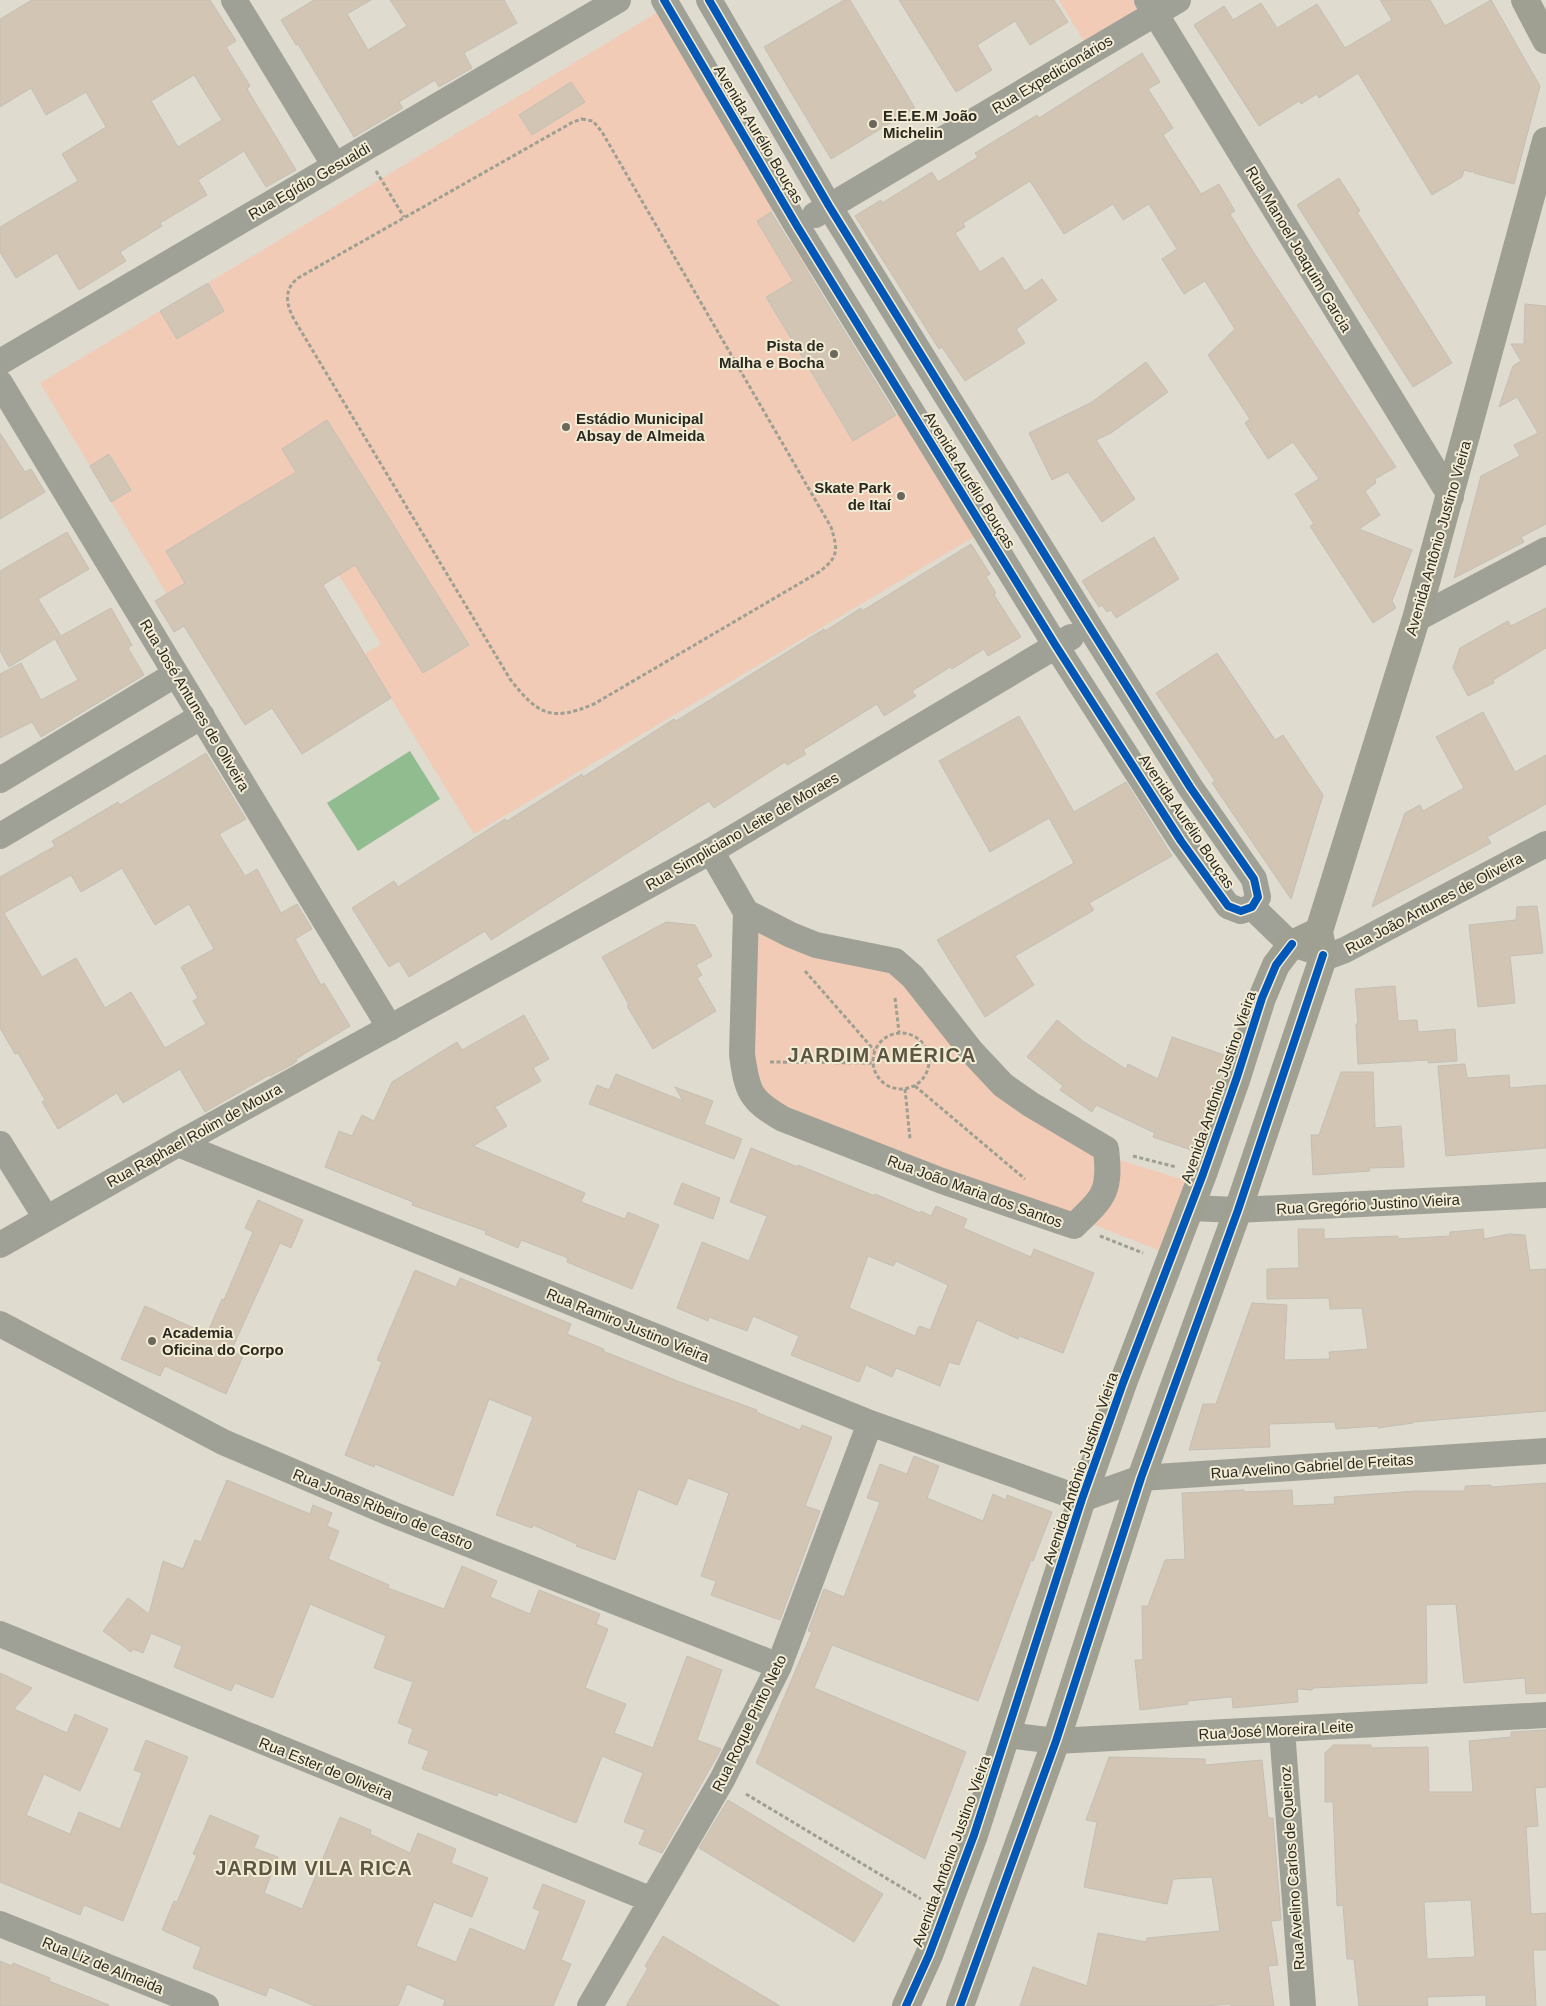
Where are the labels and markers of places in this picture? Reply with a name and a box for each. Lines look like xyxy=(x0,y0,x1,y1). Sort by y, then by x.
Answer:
place label: E.E.E.M João Michelin xyxy=(883,107,977,141)
marker: E.E.E.M João Michelin xyxy=(867,118,879,130)
place label: Pista de Malha e Bocha xyxy=(719,337,825,371)
marker: Pista de Malha e Bocha xyxy=(828,348,840,360)
place label: Estádio Municipal Absay de Almeida xyxy=(576,410,705,444)
marker: Estádio Municipal Absay de Almeida xyxy=(560,421,572,433)
place label: Skate Park de Itaí xyxy=(814,479,892,513)
marker: Skate Park de Itaí xyxy=(895,490,907,502)
place label: Academia Oficina do Corpo xyxy=(162,1324,284,1358)
marker: Academia Oficina do Corpo xyxy=(146,1335,158,1347)

